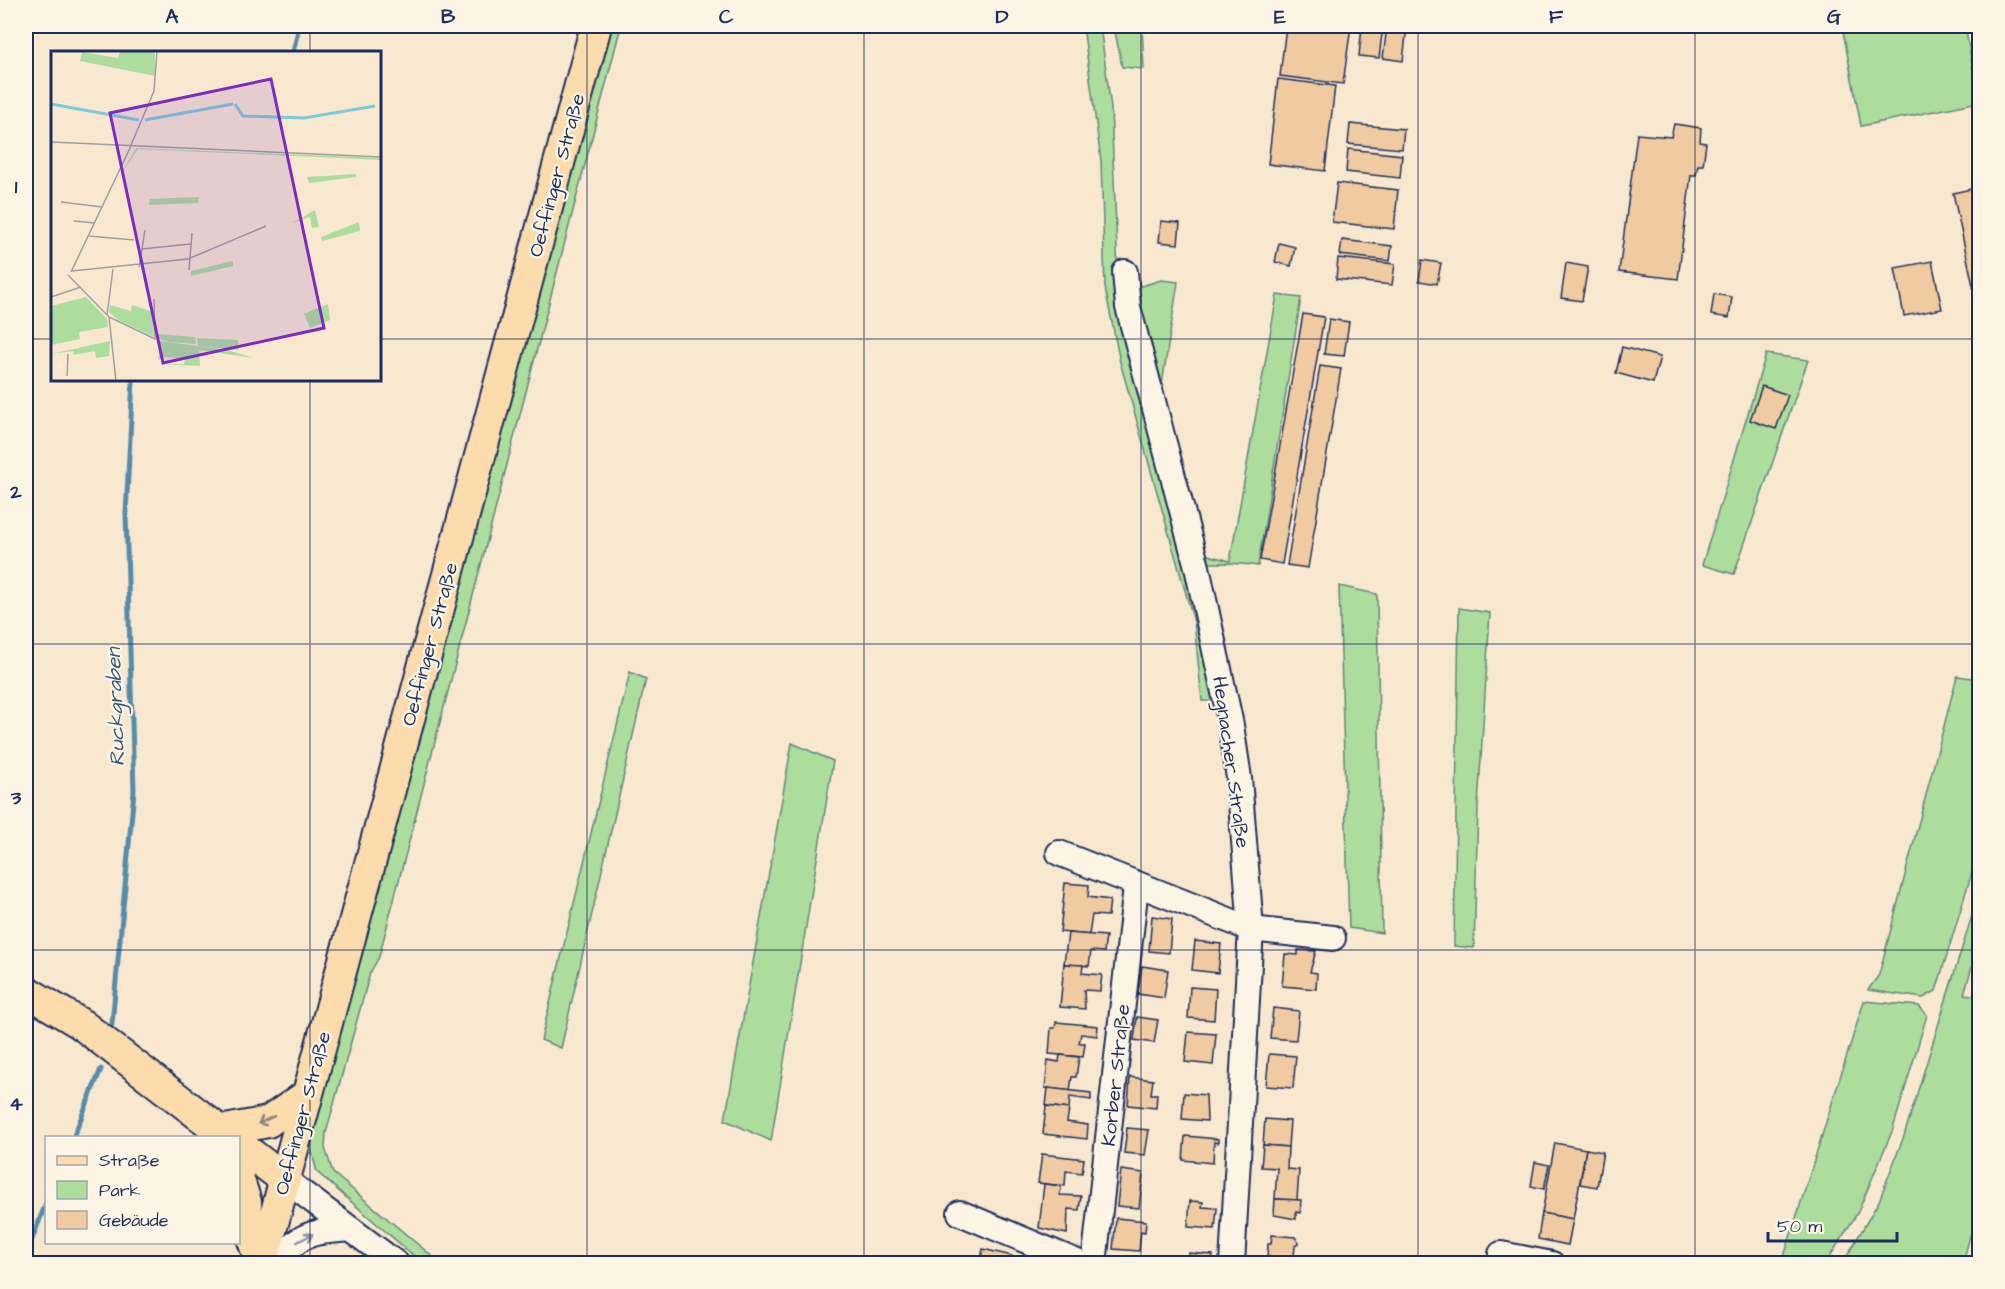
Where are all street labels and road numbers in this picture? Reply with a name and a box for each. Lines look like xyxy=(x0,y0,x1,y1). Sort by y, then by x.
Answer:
street label: Oeffinger Straße xyxy=(522,90,593,260)
street label: Oeffinger Straße xyxy=(395,559,466,729)
street label: Hegnacher Straße xyxy=(1204,675,1257,850)
street label: Korber Straße xyxy=(1095,1003,1137,1148)
street label: Oeffinger Straße xyxy=(268,1028,339,1198)

